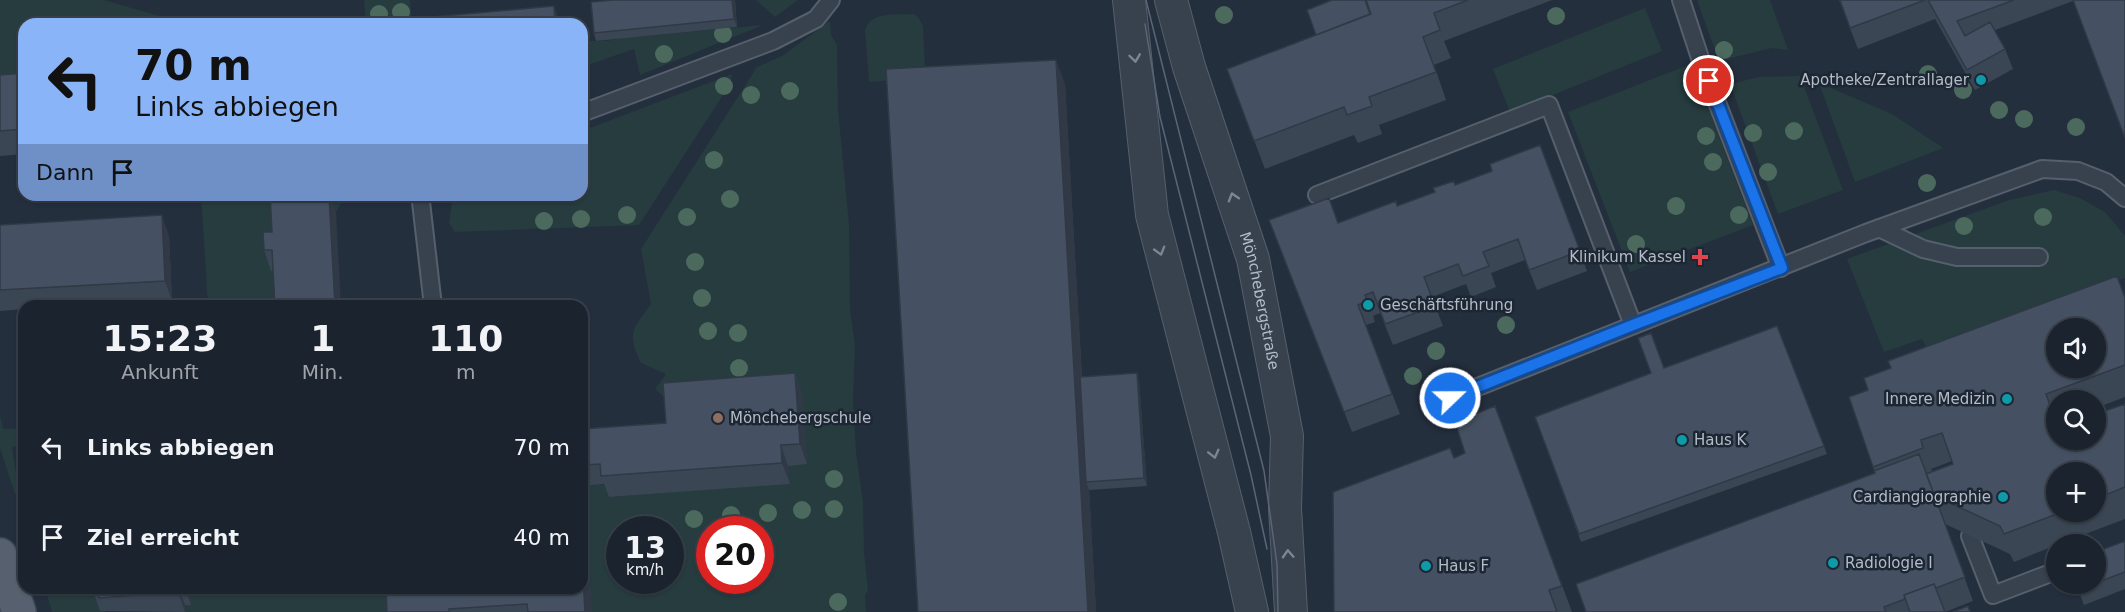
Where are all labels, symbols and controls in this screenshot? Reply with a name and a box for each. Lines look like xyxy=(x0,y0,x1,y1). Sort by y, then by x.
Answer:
text: 70 m xyxy=(135,41,252,90)
icon: left xyxy=(36,42,114,120)
one-way arrow xyxy=(1129,53,1141,63)
pin xyxy=(1683,55,1734,106)
icon: arrive xyxy=(1692,64,1725,97)
place label: Apotheke/Zentrallager xyxy=(1800,71,1970,89)
marker: Apotheke/Zentrallager xyxy=(1974,73,1988,87)
text: Links abbiegen xyxy=(135,91,339,122)
icon: arrive xyxy=(106,156,139,189)
text: Dann xyxy=(36,160,94,185)
one-way arrow xyxy=(1228,192,1240,203)
street label: Mönchebergstraße xyxy=(1236,230,1283,371)
one-way arrow xyxy=(1153,245,1165,256)
place label: Klinikum Kassel xyxy=(1569,248,1686,266)
marker: Klinikum Kassel xyxy=(1691,248,1709,266)
place label: Geschäftsführung xyxy=(1380,296,1513,314)
marker: Geschäftsführung xyxy=(1361,298,1375,312)
text: 15:23 xyxy=(103,318,217,359)
text: 1 xyxy=(310,318,335,359)
text: 110 xyxy=(428,318,503,359)
map controls xyxy=(2046,318,2106,594)
button: sound xyxy=(2046,318,2106,378)
text: Ankunft xyxy=(121,360,199,384)
text: Min. xyxy=(302,360,344,384)
text: m xyxy=(456,360,476,384)
position arrow xyxy=(1418,366,1482,430)
place label: Innere Medizin xyxy=(1885,390,1995,408)
button: search xyxy=(2046,390,2106,450)
marker: Innere Medizin xyxy=(2000,392,2014,406)
place label: Mönchebergschule xyxy=(730,409,871,427)
marker: Mönchebergschule xyxy=(711,411,725,425)
icon: left xyxy=(36,431,69,464)
place label: Haus K xyxy=(1694,431,1748,449)
marker: Haus K xyxy=(1675,433,1689,447)
text: Links abbiegen xyxy=(87,435,275,460)
text: 70 m xyxy=(514,435,570,460)
one-way arrow xyxy=(1206,449,1219,459)
button: + xyxy=(2046,462,2106,522)
place label: Cardiangiographie xyxy=(1853,488,1991,506)
marker: Cardiangiographie xyxy=(1996,490,2010,504)
speed limit sign: 20 xyxy=(696,516,774,594)
icon: arrive xyxy=(36,521,69,554)
text: Ziel erreicht xyxy=(87,525,239,550)
text: 40 m xyxy=(514,525,570,550)
text: 13 xyxy=(624,530,666,565)
button: − xyxy=(2046,534,2106,594)
one-way arrow xyxy=(1281,549,1294,558)
place label: Radiologie I xyxy=(1845,554,1933,572)
marker: Radiologie I xyxy=(1826,556,1840,570)
place label: Haus F xyxy=(1438,557,1489,575)
marker: Haus F xyxy=(1419,559,1433,573)
text: km/h xyxy=(626,561,664,579)

